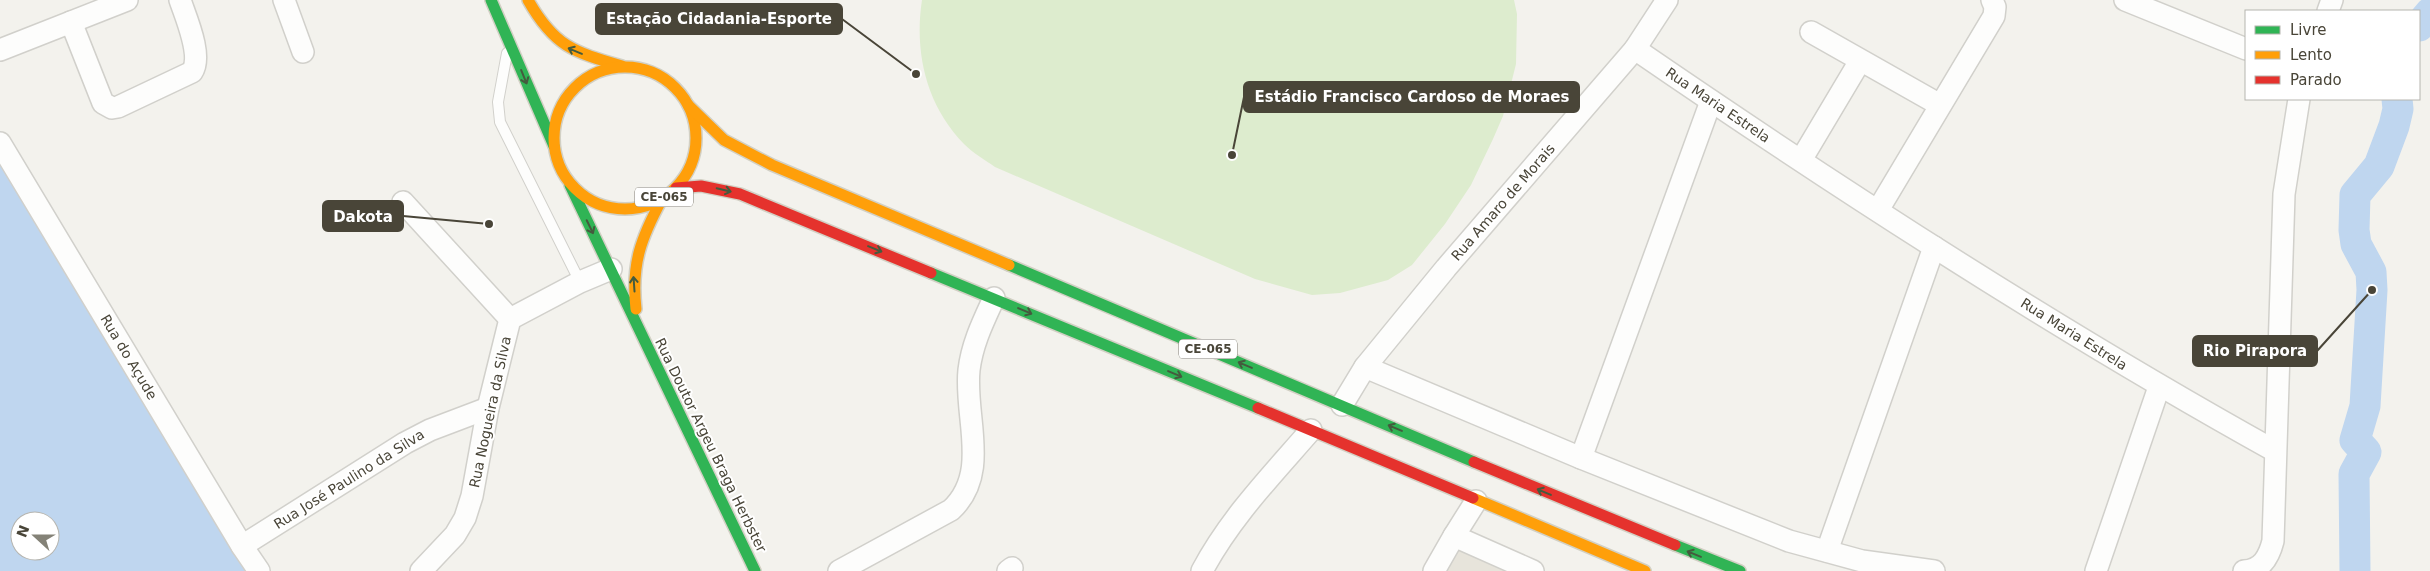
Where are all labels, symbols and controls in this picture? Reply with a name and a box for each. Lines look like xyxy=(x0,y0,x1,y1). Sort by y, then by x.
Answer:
callout: Estação Cidadania-Esporte xyxy=(596,4,842,34)
text: Estação Cidadania-Esporte xyxy=(606,10,832,28)
legend xyxy=(2245,10,2420,100)
text: Livre xyxy=(2290,21,2326,39)
one-way arrow xyxy=(568,45,583,55)
text: Lento xyxy=(2290,46,2332,64)
street label: Rua Maria Estrela xyxy=(1663,64,1773,146)
one-way arrow xyxy=(519,69,529,84)
text: Parado xyxy=(2290,71,2342,89)
callout: Estádio Francisco Cardoso de Moraes xyxy=(1244,82,1579,112)
text: Estádio Francisco Cardoso de Moraes xyxy=(1255,88,1569,106)
street label: Rua Amaro de Morais xyxy=(1448,140,1558,264)
one-way arrow xyxy=(715,185,731,195)
road number: CE-065 xyxy=(635,188,693,206)
callout: Dakota xyxy=(323,201,403,231)
text: Dakota xyxy=(333,208,393,226)
one-way arrow xyxy=(586,219,596,234)
one-way arrow xyxy=(867,245,882,255)
one-way arrow xyxy=(629,276,638,292)
street label: Rua Maria Estrela xyxy=(2018,295,2130,373)
one-way arrow xyxy=(1017,307,1032,317)
street label: Rua do Açude xyxy=(97,312,161,402)
street label: Rua Nogueira da Silva xyxy=(466,335,514,489)
street label: Rua Doutor Argeu Braga Herbster xyxy=(652,335,770,555)
callout: Rio Pirapora xyxy=(2193,336,2317,366)
road number: CE-065 xyxy=(1179,339,1237,358)
text: Rio Pirapora xyxy=(2203,342,2307,360)
one-way arrow xyxy=(1238,359,1253,369)
one-way arrow xyxy=(1167,369,1182,379)
one-way arrow xyxy=(1388,422,1403,432)
street label: Rua José Paulino da Silva xyxy=(271,426,427,532)
one-way arrow xyxy=(1537,486,1552,496)
north arrow xyxy=(10,511,60,561)
text: N xyxy=(13,523,32,540)
one-way arrow xyxy=(1687,549,1702,559)

